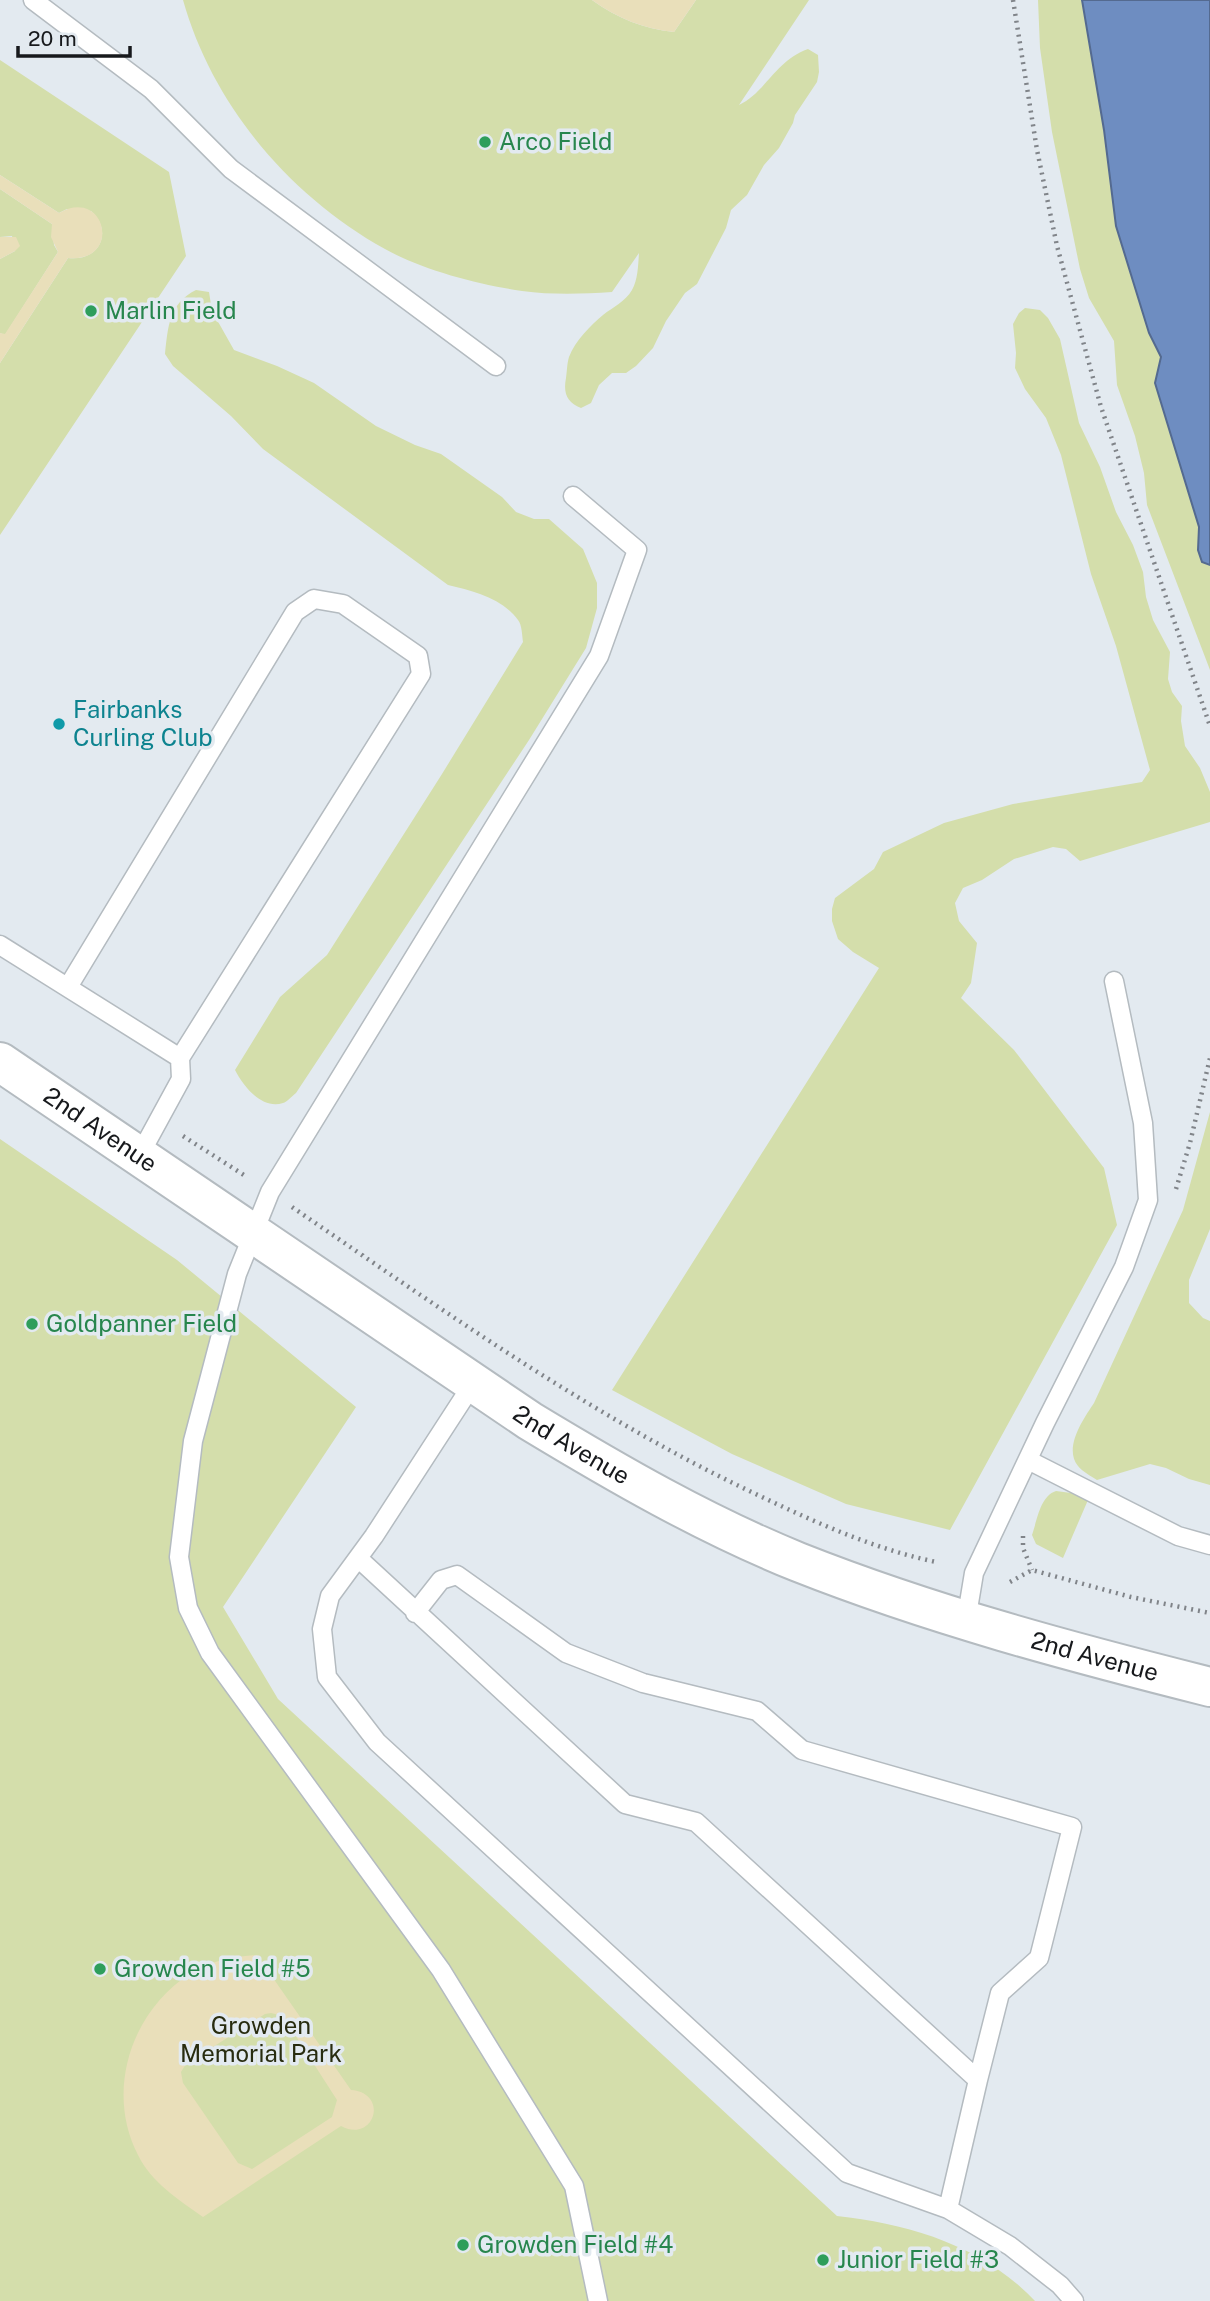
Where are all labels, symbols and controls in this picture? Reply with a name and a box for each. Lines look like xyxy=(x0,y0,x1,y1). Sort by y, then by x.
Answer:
scale bar xyxy=(18,14,130,58)
text: 20 m xyxy=(28,26,77,51)
place label: Arco Field xyxy=(499,127,612,155)
marker: Arco Field xyxy=(477,134,493,150)
place label: Marlin Field xyxy=(105,296,237,324)
marker: Marlin Field xyxy=(83,303,99,319)
place label: Fairbanks Curling Club xyxy=(73,695,213,751)
marker: Fairbanks Curling Club xyxy=(51,716,67,732)
street label: 2nd Avenue xyxy=(39,1081,163,1177)
place label: Goldpanner Field xyxy=(46,1309,237,1337)
marker: Goldpanner Field xyxy=(24,1316,40,1332)
street label: 2nd Avenue xyxy=(508,1399,635,1490)
street label: 2nd Avenue xyxy=(1028,1625,1162,1686)
place label: Growden Field #5 xyxy=(114,1954,311,1982)
marker: Growden Field #5 xyxy=(92,1961,108,1977)
park label: Growden Memorial Park xyxy=(180,2011,342,2067)
place label: Growden Field #4 xyxy=(477,2230,673,2258)
marker: Growden Field #4 xyxy=(455,2237,471,2253)
place label: Junior Field #3 xyxy=(837,2245,999,2273)
marker: Junior Field #3 xyxy=(815,2252,831,2268)

